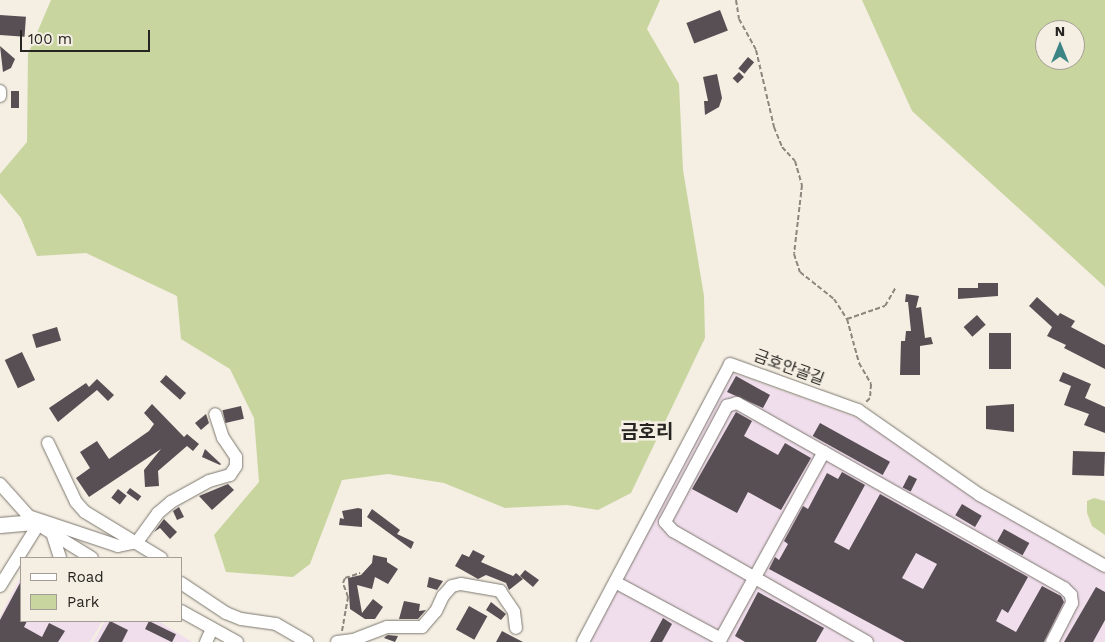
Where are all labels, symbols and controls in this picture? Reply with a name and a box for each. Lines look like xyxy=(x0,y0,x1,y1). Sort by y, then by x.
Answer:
scale bar xyxy=(22,20,152,52)
north arrow xyxy=(1035,20,1085,70)
text: N xyxy=(1055,23,1065,39)
text: 100 m xyxy=(28,30,72,48)
street label: 금호안골길 xyxy=(751,346,827,390)
district label: 금호리 xyxy=(621,421,673,443)
legend xyxy=(20,557,182,622)
text: Road xyxy=(67,568,104,586)
text: Park xyxy=(67,593,99,611)

